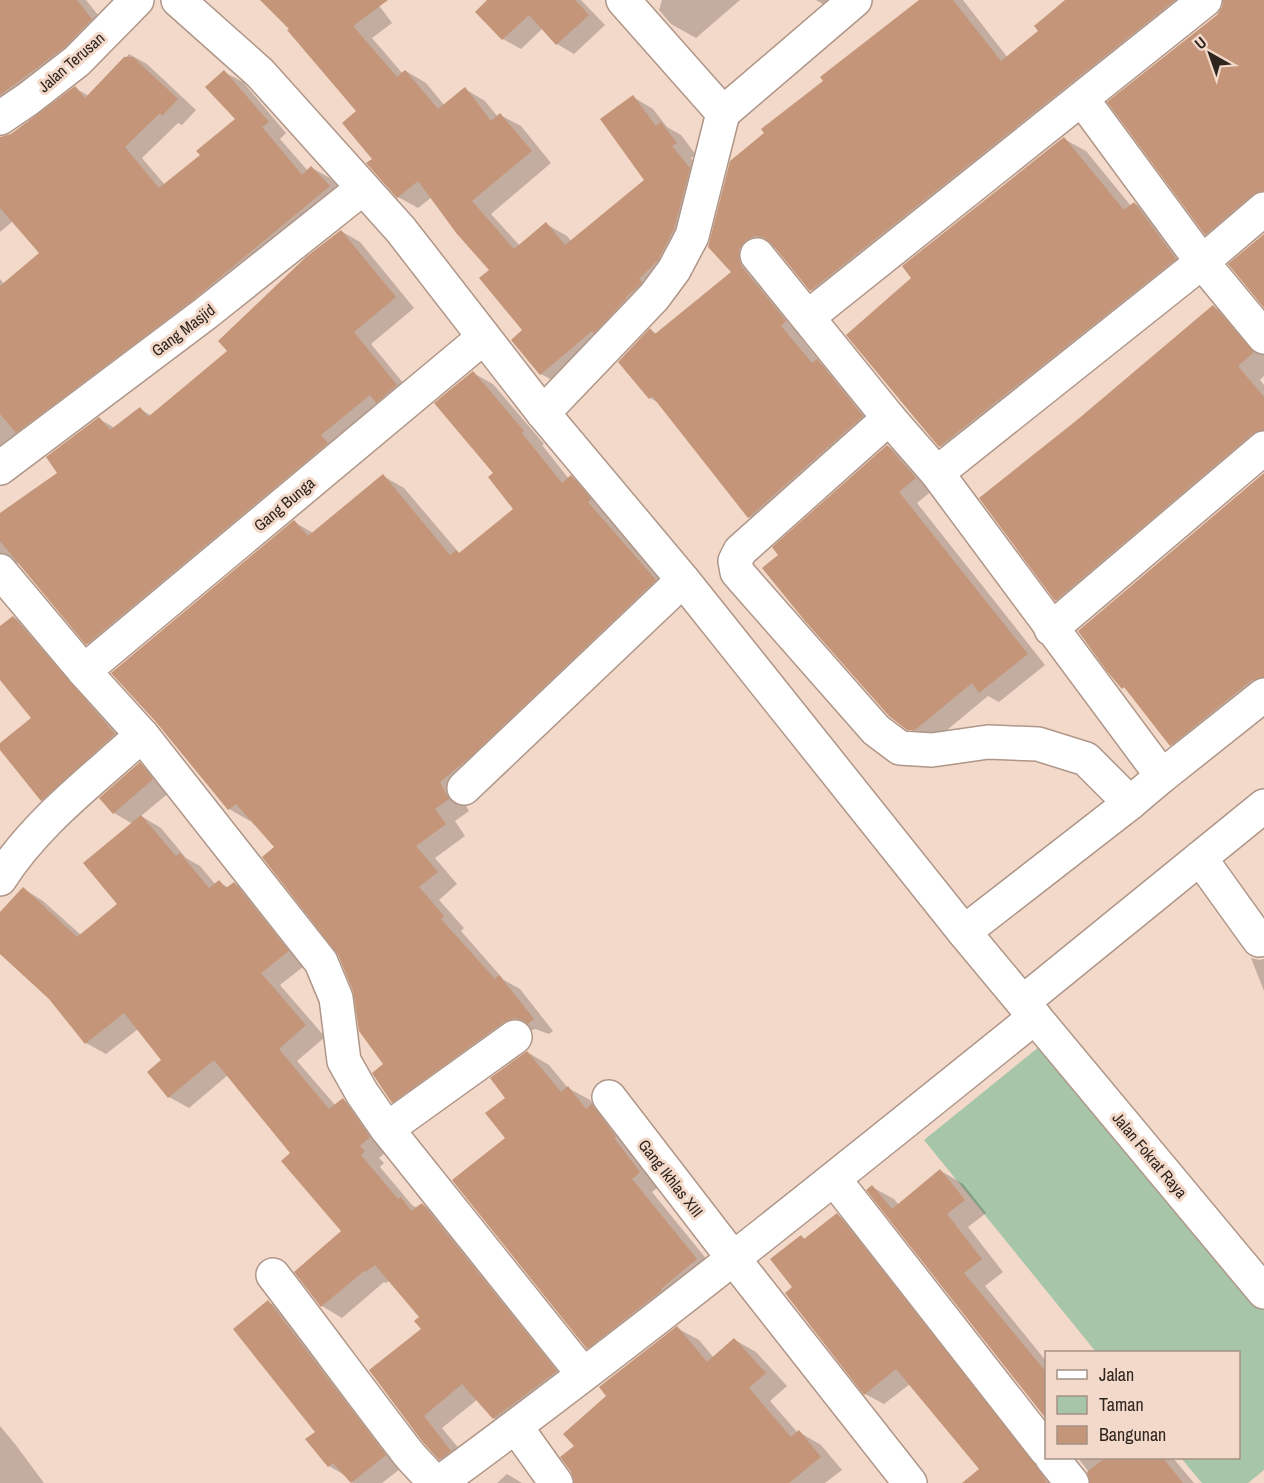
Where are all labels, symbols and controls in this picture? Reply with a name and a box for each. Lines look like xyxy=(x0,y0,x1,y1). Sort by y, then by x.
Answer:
north arrow xyxy=(1180,24,1240,84)
street label: Jalan Terusan xyxy=(33,27,109,97)
text: U xyxy=(1190,31,1211,54)
street label: Gang Masjid xyxy=(147,299,219,361)
street label: Gang Bunga xyxy=(249,471,320,536)
street label: Jalan Fokrat Raya xyxy=(1108,1107,1193,1203)
street label: Gang Ikhlas XIII xyxy=(634,1134,708,1222)
legend xyxy=(1045,1351,1240,1459)
text: Jalan xyxy=(1099,1362,1134,1387)
text: Taman xyxy=(1099,1392,1144,1417)
text: Bangunan xyxy=(1099,1422,1166,1447)

